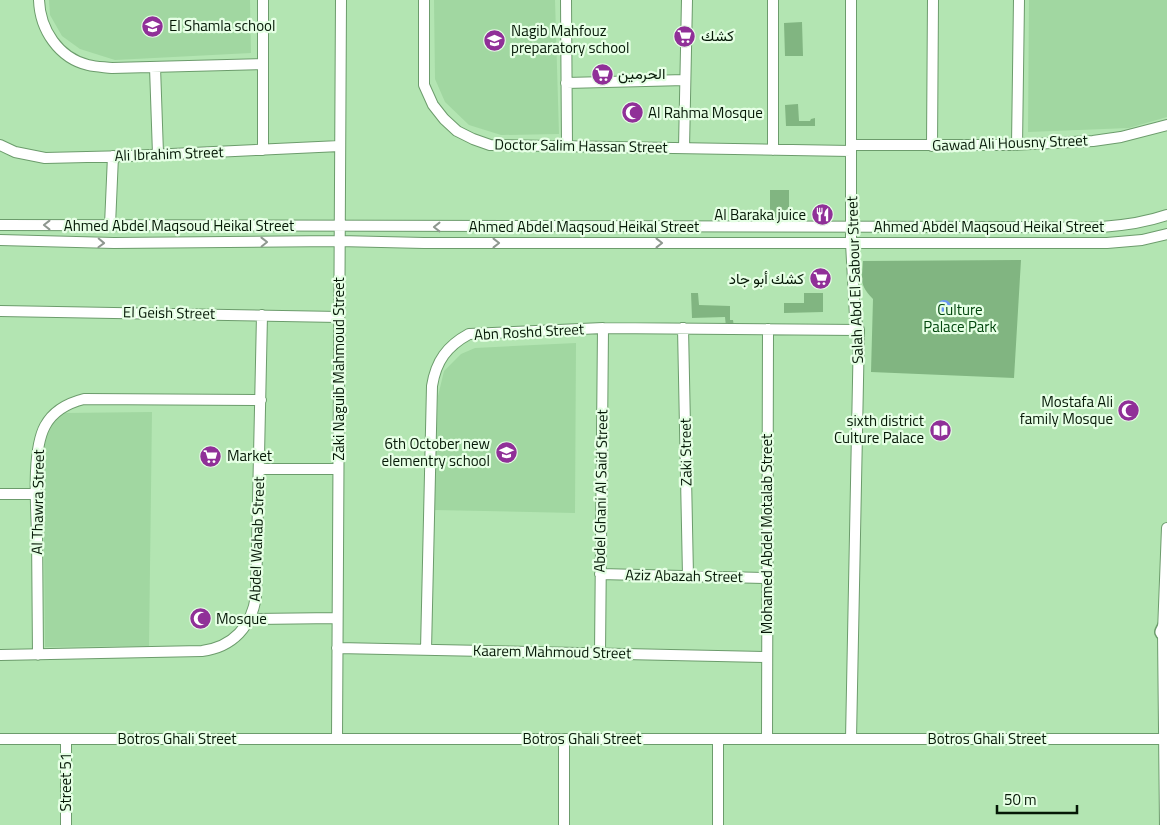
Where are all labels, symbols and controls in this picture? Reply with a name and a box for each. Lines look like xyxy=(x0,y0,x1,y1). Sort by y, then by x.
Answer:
school or university icon: El Shamla school xyxy=(141,14,165,38)
place label: El Shamla school xyxy=(169,14,275,37)
place label: Nagib Mahfouz preparatory school xyxy=(511,19,629,59)
supermarket icon: كشك xyxy=(673,24,697,48)
place label: كشك xyxy=(701,24,734,47)
school or university icon: Nagib Mahfouz preparatory school xyxy=(483,28,507,52)
supermarket icon: الحرمين xyxy=(590,62,614,86)
place label: الحرمين xyxy=(618,62,665,85)
mosque icon: Al Rahma Mosque xyxy=(620,101,644,125)
place label: Al Rahma Mosque xyxy=(648,101,763,124)
street label: Gawad Ali Housny Street xyxy=(932,128,1089,157)
street label: Doctor Salim Hassan Street xyxy=(494,132,669,159)
street label: Ali Ibrahim Street xyxy=(114,140,225,167)
street label: Salah Abd El Sabour Street xyxy=(840,195,869,364)
place label: Al Baraka juice xyxy=(714,203,806,226)
restaurant icon: Al Baraka juice xyxy=(810,203,834,227)
street label: Ahmed Abdel Maqsoud Heikal Street xyxy=(64,214,295,237)
street label: Ahmed Abdel Maqsoud Heikal Street xyxy=(469,215,700,238)
street label: Ahmed Abdel Maqsoud Heikal Street xyxy=(874,215,1105,238)
one-way arrow xyxy=(43,220,50,230)
one-way arrow xyxy=(433,222,440,232)
one-way arrow xyxy=(260,237,268,247)
one-way arrow xyxy=(98,238,105,248)
one-way arrow xyxy=(492,238,500,248)
one-way arrow xyxy=(655,238,663,248)
place label: كشك أبو جاد xyxy=(729,267,804,290)
supermarket icon: كشك أبو جاد xyxy=(808,267,832,291)
street label: Zaki Naguib Mahmoud Street xyxy=(327,276,350,461)
park label: Culture Palace Park xyxy=(923,298,997,338)
street label: El Geish Street xyxy=(123,300,216,325)
street label: Abn Roshd Street xyxy=(473,317,585,346)
place label: Mostafa Ali family Mosque xyxy=(1020,390,1113,430)
mosque icon: Mostafa Ali family Mosque xyxy=(1117,399,1141,423)
street label: Abdel Ghani Al Said Street xyxy=(588,409,613,573)
place label: sixth district Culture Palace xyxy=(834,409,925,449)
street label: Zaki Street xyxy=(673,417,698,486)
library icon: sixth district Culture Palace xyxy=(928,418,952,442)
place label: 6th October new elementry school xyxy=(381,432,490,472)
street label: Mohamed Abdel Motalab Street xyxy=(755,433,778,634)
school or university icon: 6th October new elementry school xyxy=(494,441,518,465)
supermarket icon: Market xyxy=(199,444,223,468)
place label: Market xyxy=(227,444,273,467)
street label: Al Thawra Street xyxy=(25,448,50,555)
street label: Abdel Wahab Street xyxy=(243,475,270,602)
street label: Aziz Abazah Street xyxy=(625,563,744,588)
mosque icon: Mosque xyxy=(188,607,212,631)
place label: Mosque xyxy=(216,607,267,630)
street label: Kaarem Mahmoud Street xyxy=(473,639,632,664)
street label: Botros Ghali Street xyxy=(117,727,237,750)
street label: Botros Ghali Street xyxy=(522,727,642,750)
street label: Botros Ghali Street xyxy=(927,727,1047,750)
street label: Street 51 xyxy=(54,753,77,811)
scale bar xyxy=(997,782,1077,814)
text: 50 m xyxy=(1004,788,1037,811)

